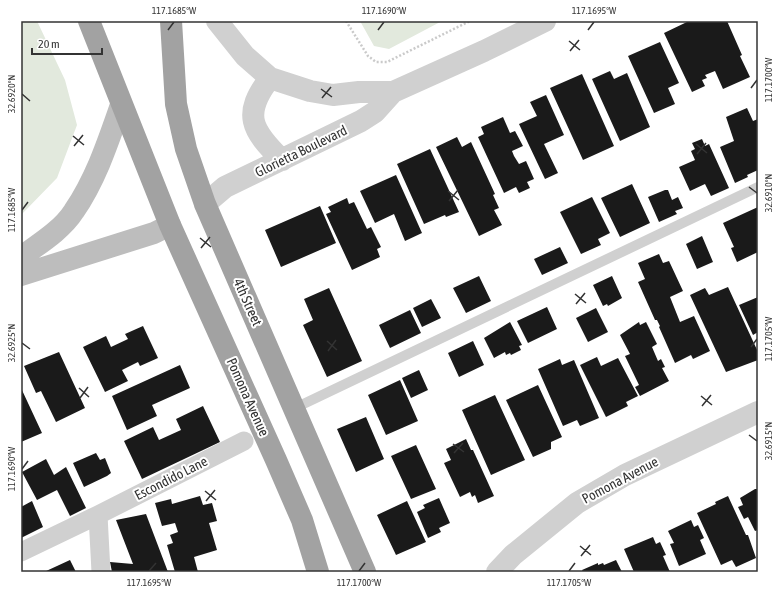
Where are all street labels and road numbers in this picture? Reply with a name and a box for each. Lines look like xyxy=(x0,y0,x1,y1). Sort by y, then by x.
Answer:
street label: Glorietta Boulevard xyxy=(252,122,350,180)
street label: 4th Street xyxy=(231,276,265,328)
street label: Pomona Avenue xyxy=(224,355,272,439)
street label: Escondido Lane xyxy=(132,453,210,503)
street label: Pomona Avenue xyxy=(579,453,661,507)

